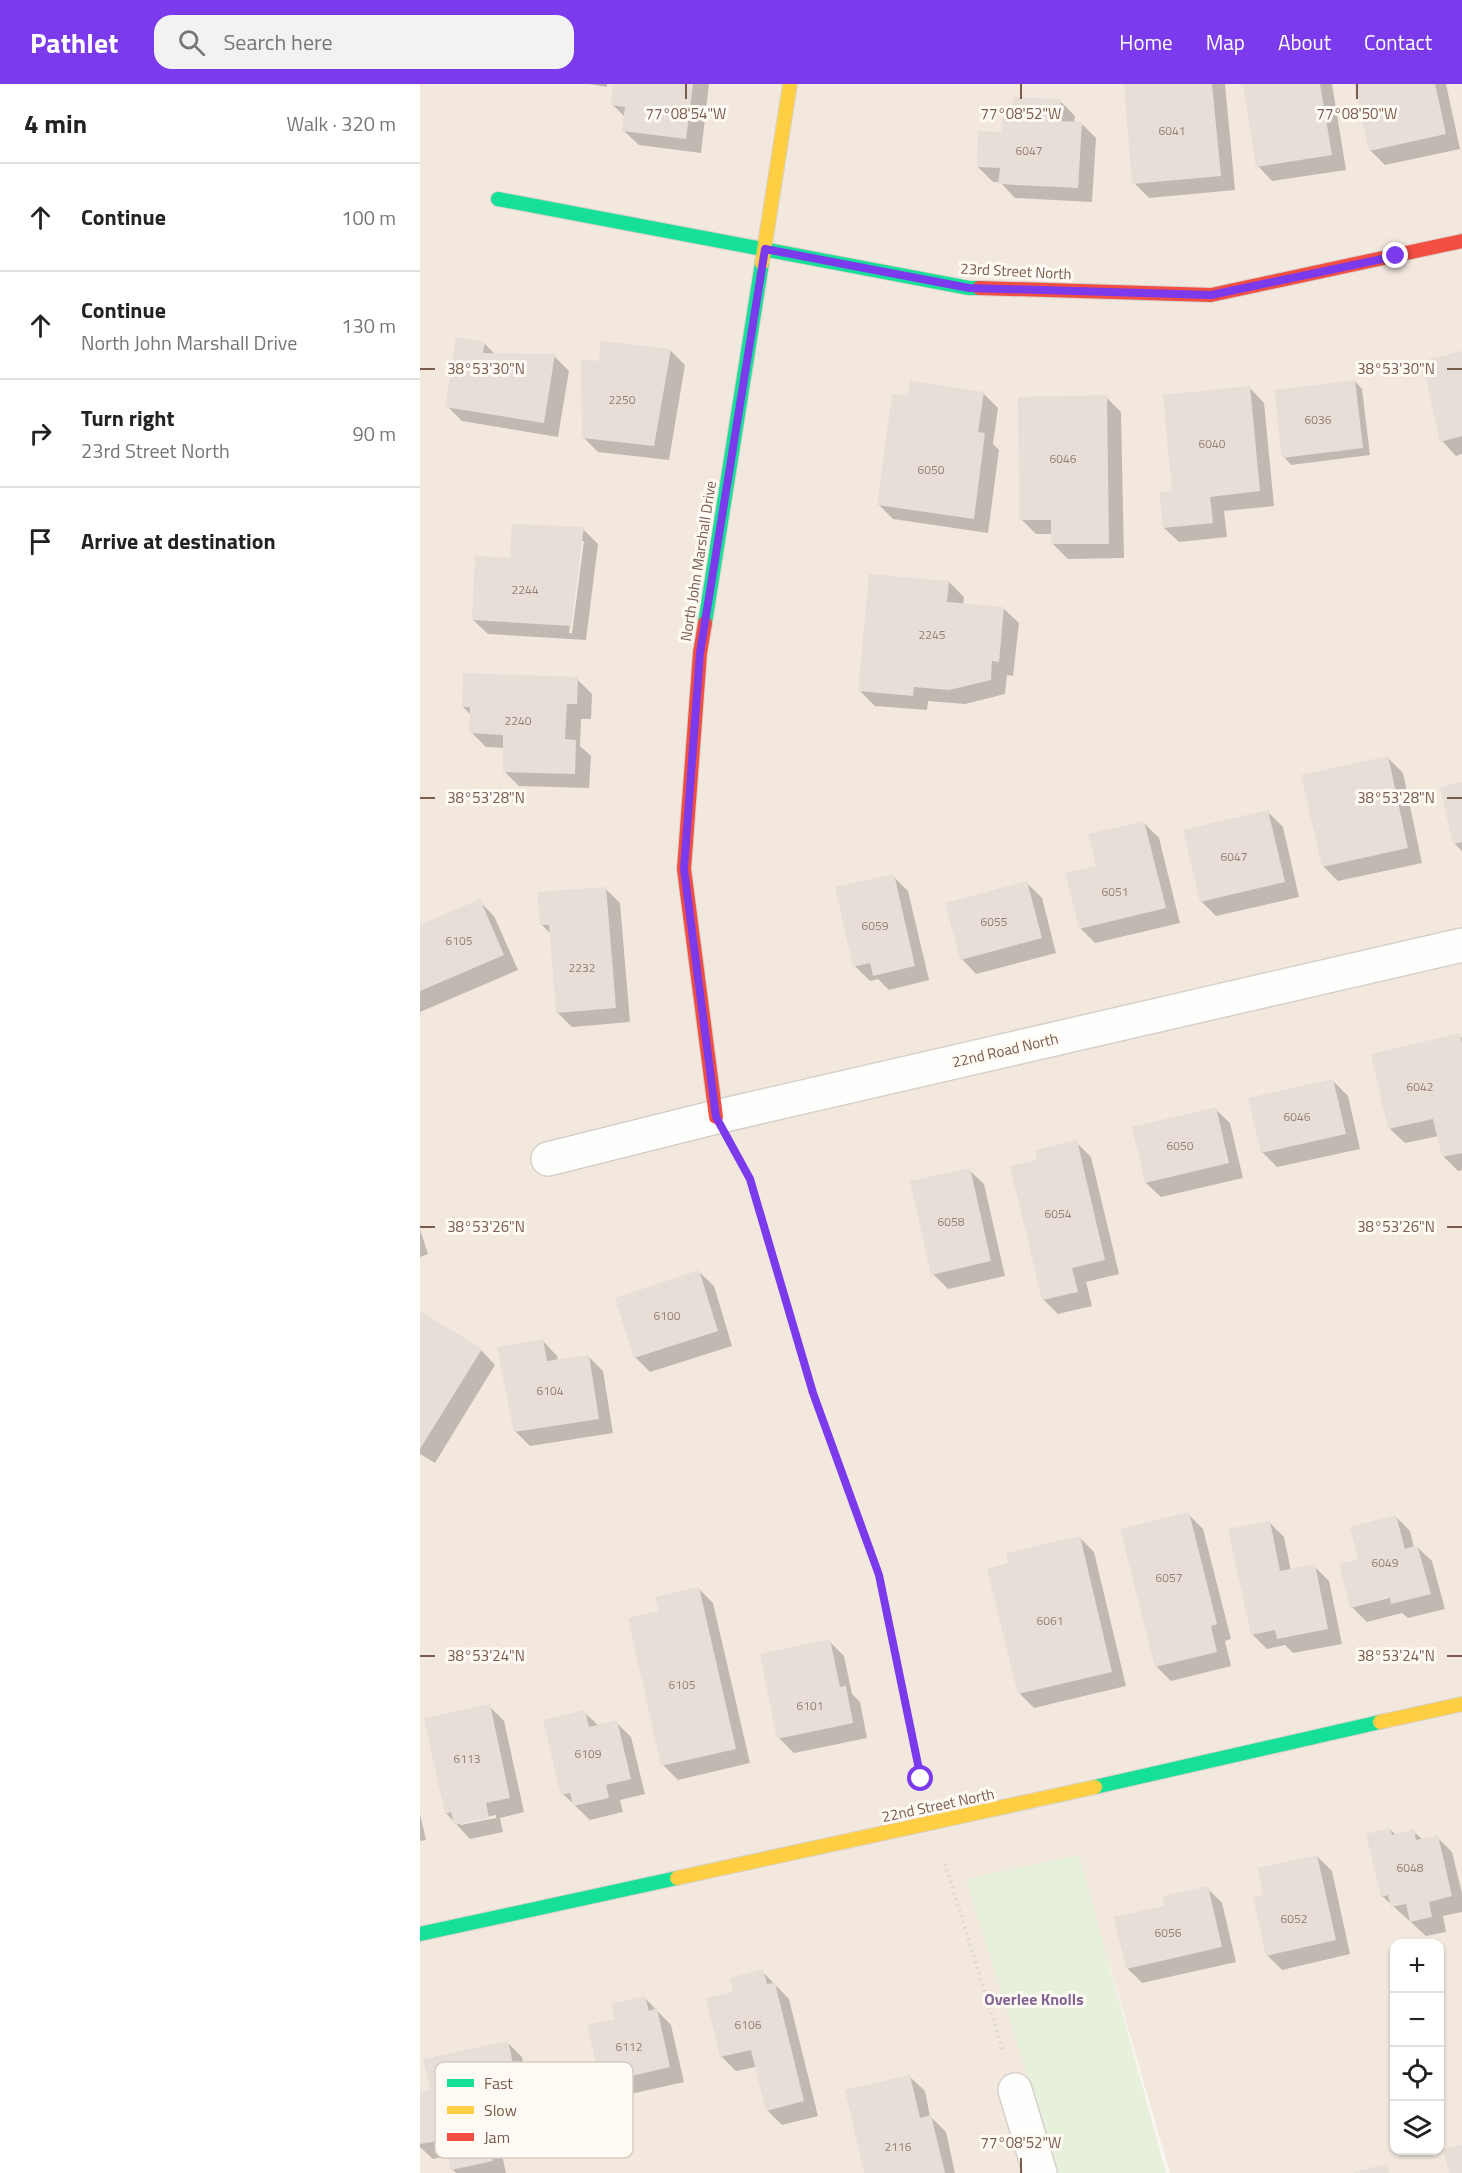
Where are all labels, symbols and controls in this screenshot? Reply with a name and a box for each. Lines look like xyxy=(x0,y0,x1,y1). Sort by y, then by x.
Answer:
search box xyxy=(154,15,574,69)
text: Pathlet xyxy=(30,21,118,64)
text: Search here xyxy=(223,25,333,59)
icon: search xyxy=(175,26,208,59)
text: Home xyxy=(1119,26,1173,58)
text: Map xyxy=(1206,26,1245,58)
text: About xyxy=(1278,26,1331,58)
text: Contact xyxy=(1364,26,1432,58)
text: 77°08'54"W xyxy=(646,102,726,125)
text: 77°08'52"W xyxy=(981,102,1061,125)
text: 77°08'50"W xyxy=(1317,102,1397,125)
text: 4 min xyxy=(24,104,87,143)
text: Walk · 320 m xyxy=(287,108,396,139)
house number: 6041 xyxy=(1159,121,1185,140)
house number: 6047 xyxy=(1016,141,1042,160)
text: Continue xyxy=(81,200,166,234)
icon: ahead xyxy=(24,201,57,234)
text: 100 m xyxy=(341,202,396,233)
route end xyxy=(1382,242,1408,268)
street label: 23rd Street North xyxy=(960,257,1072,285)
text: Continue xyxy=(81,293,166,327)
icon: ahead xyxy=(24,309,57,342)
text: 130 m xyxy=(341,310,396,341)
text: North John Marshall Drive xyxy=(81,327,297,358)
text: 38°53'30"N xyxy=(447,357,525,380)
text: 38°53'30"N xyxy=(1357,357,1435,380)
house number: 2250 xyxy=(609,390,636,409)
text: Turn right xyxy=(81,401,175,435)
house number: 6036 xyxy=(1305,410,1332,429)
icon: right xyxy=(24,417,57,450)
text: 90 m xyxy=(352,418,396,449)
house number: 6040 xyxy=(1199,434,1226,453)
text: 23rd Street North xyxy=(81,435,230,466)
house number: 6046 xyxy=(1050,449,1077,468)
house number: 6050 xyxy=(918,460,945,479)
street label: North John Marshall Drive xyxy=(674,479,722,643)
text: Arrive at destination xyxy=(81,524,276,558)
icon: arrive xyxy=(24,525,57,558)
house number: 2244 xyxy=(512,580,539,599)
house number: 2245 xyxy=(919,625,946,644)
house number: 2240 xyxy=(505,711,532,730)
text: 38°53'28"N xyxy=(447,786,525,809)
text: 38°53'28"N xyxy=(1357,786,1435,809)
house number: 6047 xyxy=(1221,847,1247,866)
house number: 6051 xyxy=(1102,882,1128,901)
house number: 6055 xyxy=(981,912,1008,931)
house number: 6059 xyxy=(862,916,889,935)
house number: 6105 xyxy=(446,931,473,950)
house number: 2232 xyxy=(569,958,595,977)
street label: 22nd Road North xyxy=(950,1027,1060,1073)
house number: 6042 xyxy=(1407,1077,1433,1096)
house number: 6046 xyxy=(1284,1107,1311,1126)
house number: 6050 xyxy=(1167,1136,1194,1155)
house number: 6054 xyxy=(1045,1204,1072,1223)
house number: 6058 xyxy=(938,1212,965,1231)
text: 38°53'26"N xyxy=(447,1215,525,1238)
text: 38°53'26"N xyxy=(1357,1215,1435,1238)
house number: 6100 xyxy=(654,1306,681,1325)
house number: 6104 xyxy=(537,1381,564,1400)
house number: 6049 xyxy=(1372,1553,1399,1572)
house number: 6057 xyxy=(1156,1568,1182,1587)
house number: 6061 xyxy=(1037,1611,1063,1630)
text: 38°53'24"N xyxy=(447,1644,525,1667)
text: 38°53'24"N xyxy=(1357,1644,1435,1667)
house number: 6105 xyxy=(669,1675,696,1694)
house number: 6101 xyxy=(797,1696,823,1715)
house number: 6109 xyxy=(575,1744,602,1763)
house number: 6113 xyxy=(454,1749,480,1768)
route start xyxy=(907,1765,933,1791)
street label: 22nd Street North xyxy=(880,1782,996,1828)
house number: 6048 xyxy=(1397,1858,1424,1877)
house number: 6052 xyxy=(1281,1909,1307,1928)
house number: 6056 xyxy=(1155,1923,1182,1942)
map controls xyxy=(1390,1939,1444,2155)
button: + xyxy=(1390,1939,1444,1993)
district label: Overlee Knolls xyxy=(984,1987,1084,2011)
button: − xyxy=(1390,1993,1444,2047)
house number: 6106 xyxy=(735,2015,762,2034)
house number: 6112 xyxy=(616,2037,642,2056)
button: locate xyxy=(1390,2047,1444,2101)
legend xyxy=(435,2062,633,2158)
text: Fast xyxy=(484,2071,513,2095)
text: Slow xyxy=(484,2098,517,2122)
button: layers xyxy=(1390,2101,1444,2155)
text: Jam xyxy=(484,2125,510,2149)
text: 77°08'52"W xyxy=(981,2131,1061,2154)
house number: 2116 xyxy=(885,2137,912,2156)

